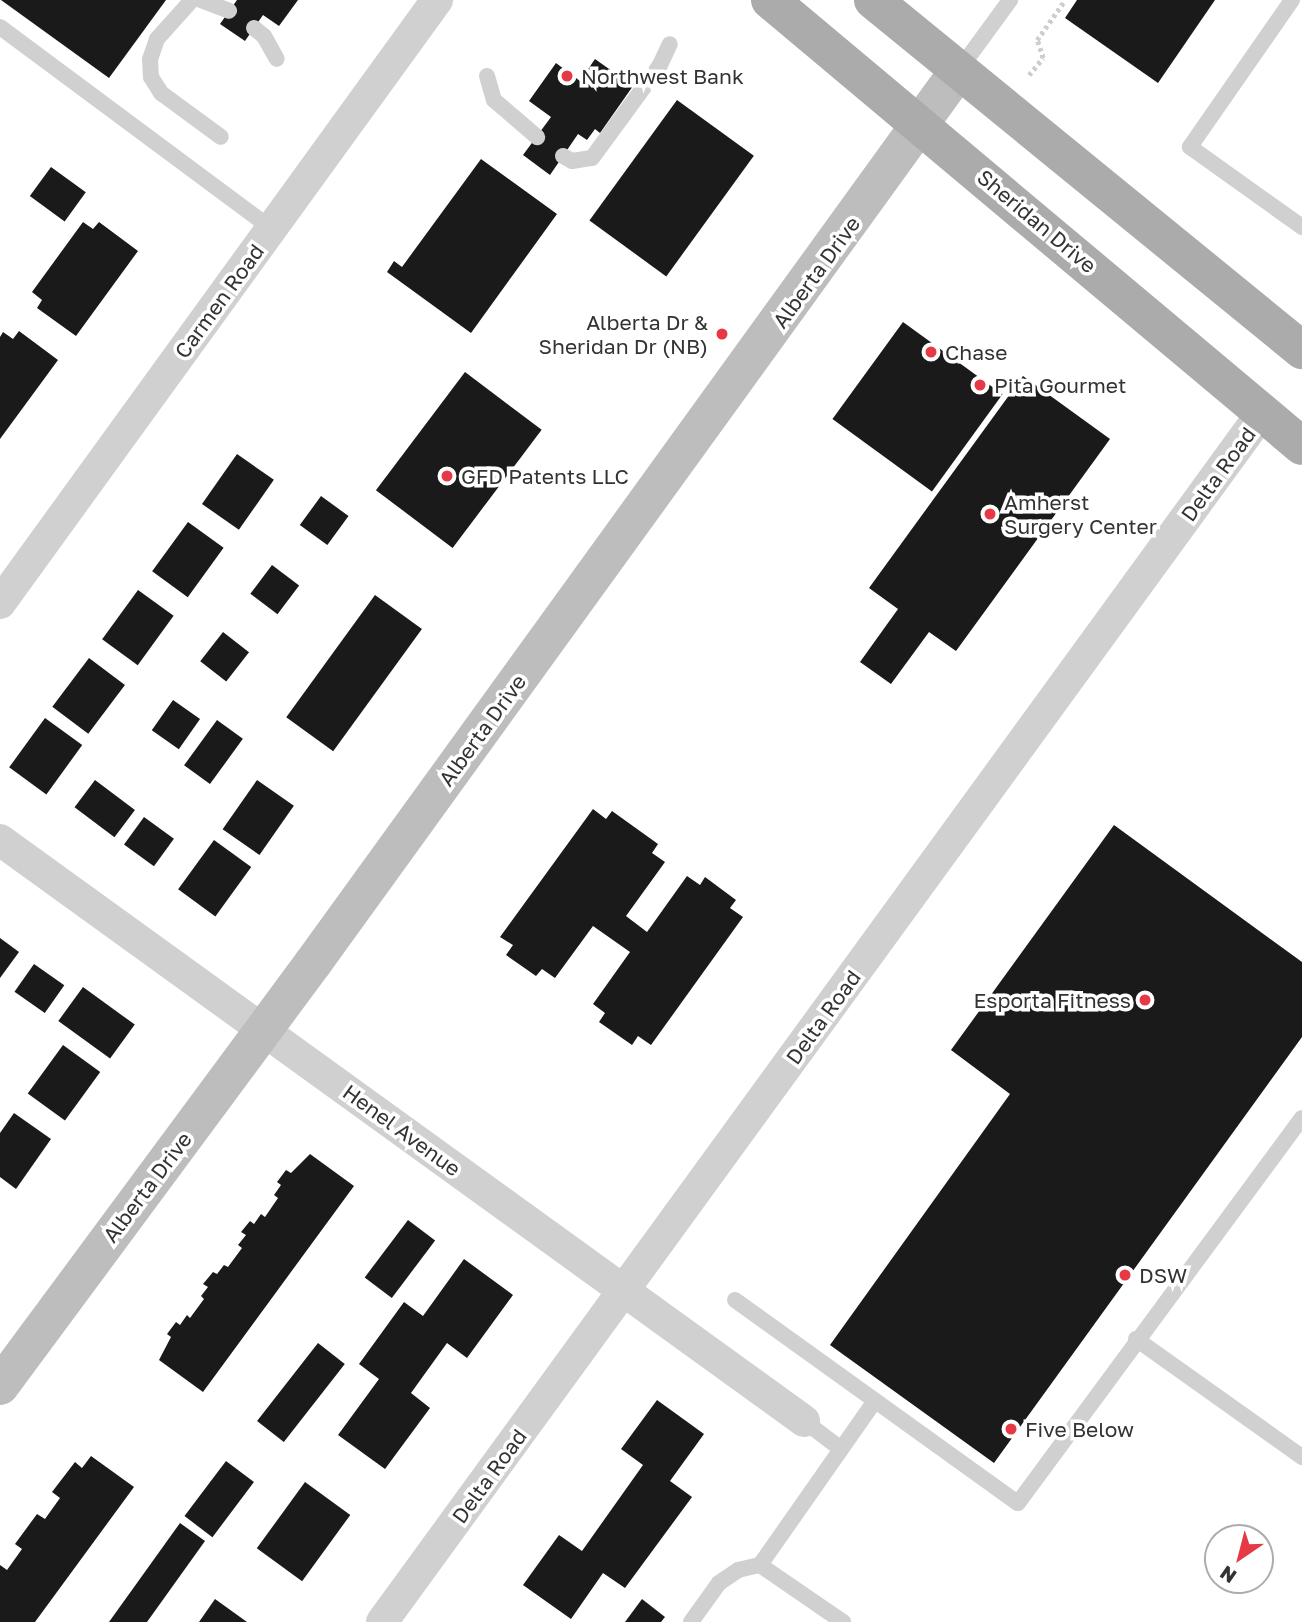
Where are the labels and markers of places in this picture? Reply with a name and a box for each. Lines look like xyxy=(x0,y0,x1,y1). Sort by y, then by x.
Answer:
place label: Northwest Bank xyxy=(581,63,744,89)
marker: Northwest Bank xyxy=(559,68,575,84)
place label: Alberta Dr & Sheridan Dr (NB) xyxy=(539,309,708,359)
marker: Alberta Dr & Sheridan Dr (NB) xyxy=(714,326,730,342)
place label: Chase xyxy=(945,339,1007,365)
marker: Chase xyxy=(923,344,939,360)
place label: Pita Gourmet xyxy=(994,372,1126,398)
marker: Pita Gourmet xyxy=(972,377,988,393)
place label: GFD Patents LLC xyxy=(461,463,629,489)
marker: GFD Patents LLC xyxy=(439,468,455,484)
place label: Amherst Surgery Center xyxy=(1004,489,1157,539)
marker: Amherst Surgery Center xyxy=(982,506,998,522)
place label: Esporta Fitness xyxy=(974,987,1131,1013)
marker: Esporta Fitness xyxy=(1137,992,1153,1008)
place label: DSW xyxy=(1139,1262,1187,1288)
marker: DSW xyxy=(1117,1267,1133,1283)
place label: Five Below xyxy=(1025,1416,1134,1442)
marker: Five Below xyxy=(1003,1421,1019,1437)

